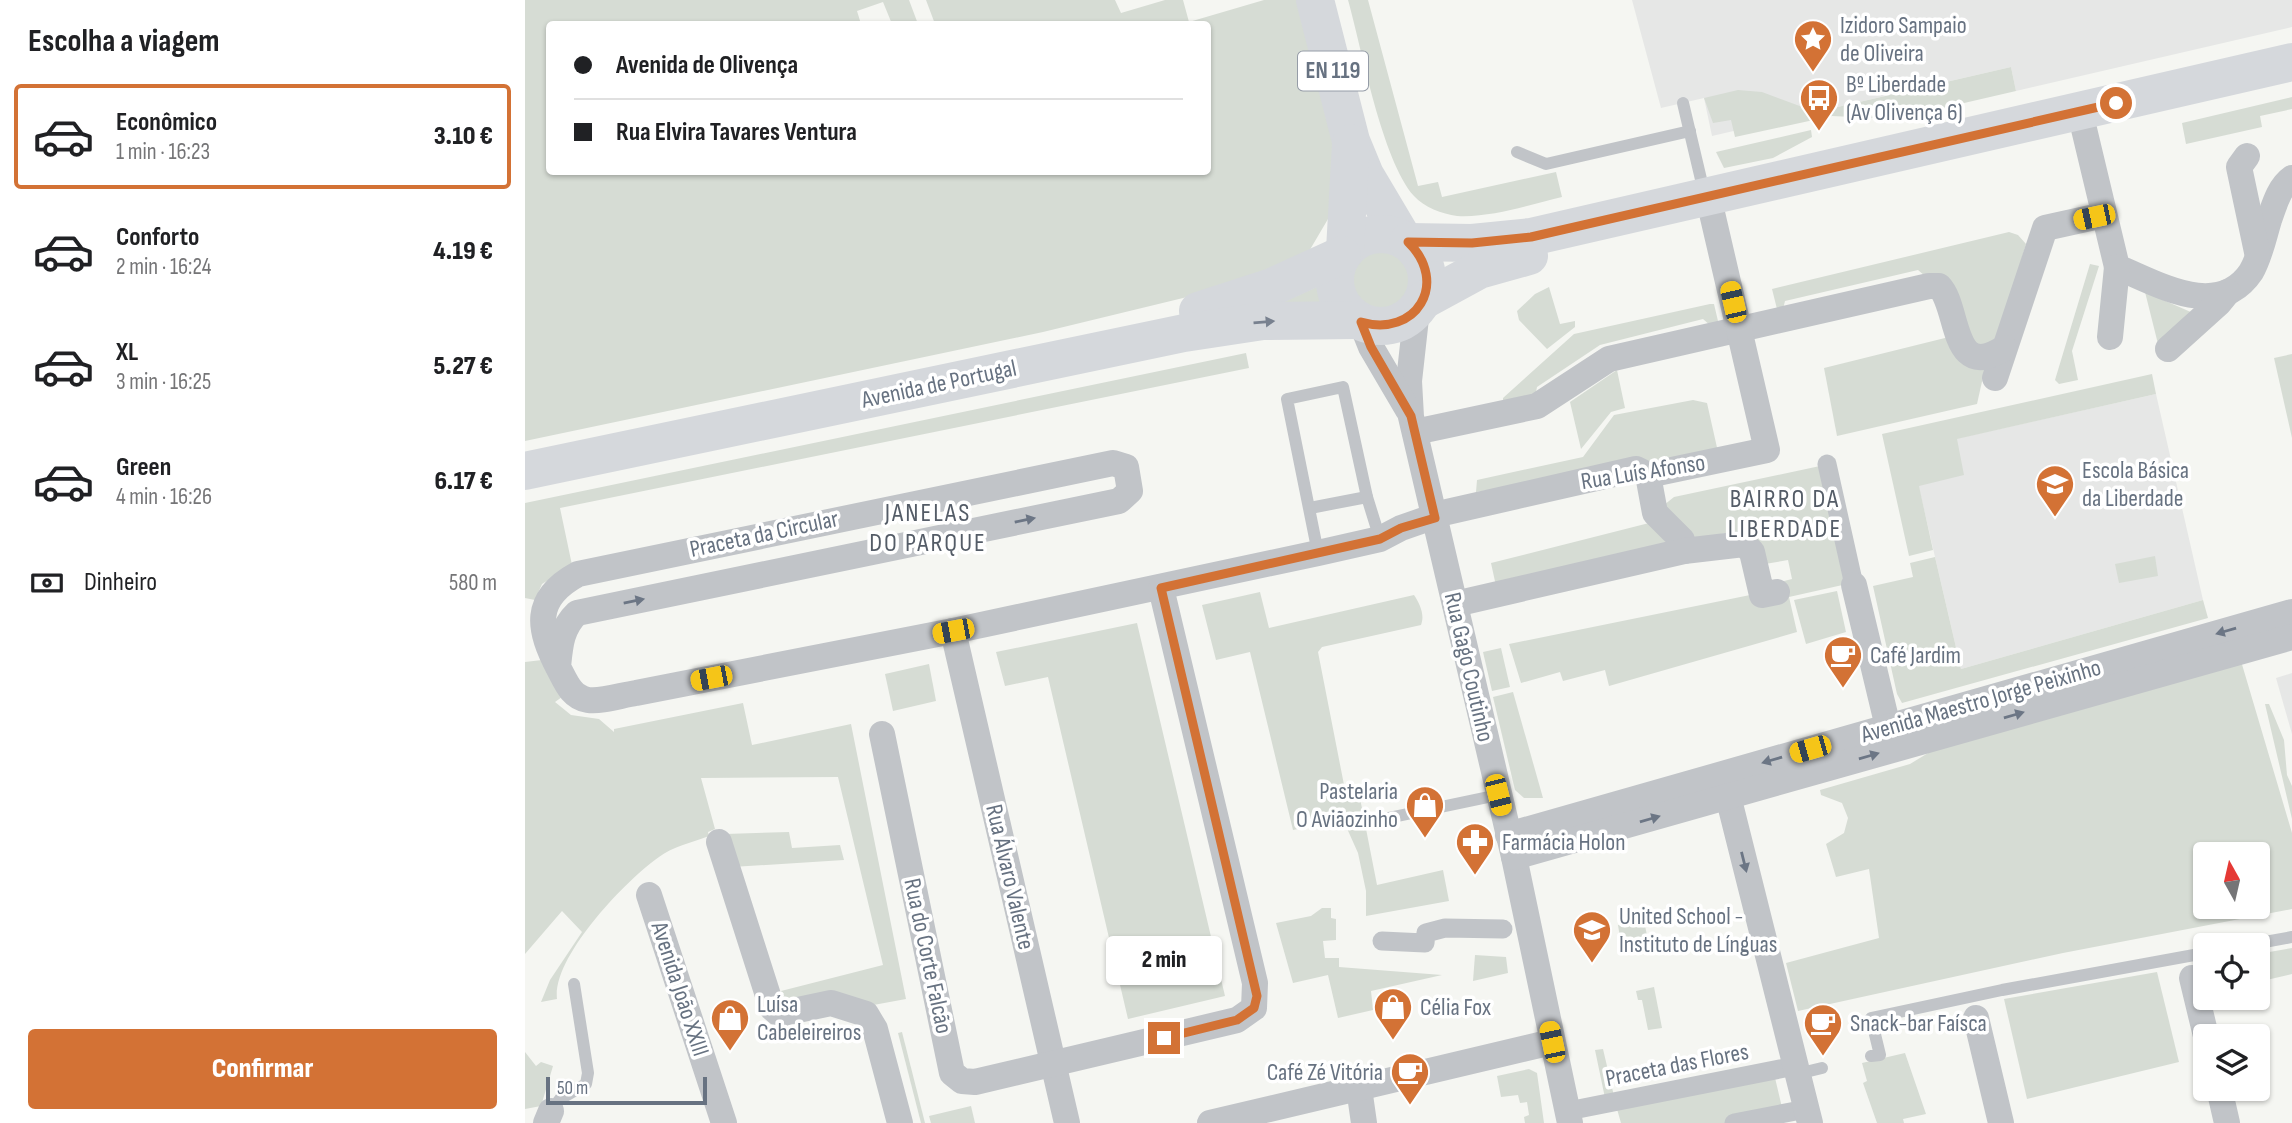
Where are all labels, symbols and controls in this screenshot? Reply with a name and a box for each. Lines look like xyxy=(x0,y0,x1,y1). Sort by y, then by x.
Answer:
place label: Izidoro Sampaio de Oliveira xyxy=(1840,11,1967,68)
place icon: Izidoro Sampaio de Oliveira xyxy=(1792,18,1834,73)
text: Escolha a viagem xyxy=(28,22,220,61)
text: Avenida de Olivença xyxy=(616,50,798,81)
road number: EN 119 xyxy=(1298,52,1368,90)
place label: Bº Liberdade (Av Olivença 6) xyxy=(1846,70,1963,127)
bus stop icon: Bº Liberdade (Av Olivença 6) xyxy=(1798,77,1840,132)
route start xyxy=(2100,87,2132,119)
icon: car xyxy=(32,105,95,168)
text: Econômico xyxy=(116,107,217,138)
text: Rua Elvira Tavares Ventura xyxy=(616,117,857,148)
text: 3.10 € xyxy=(434,121,493,152)
text: 1 min · 16:23 xyxy=(116,138,210,166)
car xyxy=(2072,202,2117,232)
icon: car xyxy=(32,220,95,283)
text: Conforto xyxy=(116,222,199,253)
text: 4.19 € xyxy=(433,236,493,267)
text: 2 min · 16:24 xyxy=(116,253,211,281)
car xyxy=(1719,279,1748,325)
one-way arrow xyxy=(1253,316,1275,327)
icon: car xyxy=(32,335,95,398)
text: XL xyxy=(116,337,138,368)
text: 5.27 € xyxy=(434,351,493,382)
street label: Avenida de Portugal xyxy=(858,353,1019,415)
text: 3 min · 16:25 xyxy=(116,368,211,396)
street label: Rua Luís Afonso xyxy=(1579,448,1707,496)
icon: car xyxy=(32,450,95,513)
text: Green xyxy=(116,452,171,483)
place label: Escola Básica da Liberdade xyxy=(2082,456,2189,513)
school or university icon: Escola Básica da Liberdade xyxy=(2034,463,2076,518)
text: 6.17 € xyxy=(435,466,493,497)
text: 4 min · 16:26 xyxy=(116,483,212,511)
district label: BAIRRO DA LIBERDADE xyxy=(1728,484,1842,545)
district label: JANELAS DO PARQUE xyxy=(869,498,987,559)
street label: Praceta da Circular xyxy=(687,504,841,564)
one-way arrow xyxy=(1014,515,1036,526)
icon: cash xyxy=(28,564,66,602)
text: Dinheiro xyxy=(84,567,157,598)
text: 580 m xyxy=(449,569,497,597)
street label: Rua Gago Coutinho xyxy=(1438,590,1500,744)
one-way arrow xyxy=(623,595,645,606)
car xyxy=(931,617,976,645)
one-way arrow xyxy=(2215,626,2237,637)
cafe icon: Café Jardim xyxy=(1822,634,1864,689)
place label: Café Jardim xyxy=(1870,641,1961,670)
street label: Avenida Maestro Jorge Peixinho xyxy=(1857,653,2104,749)
car xyxy=(689,664,734,692)
one-way arrow xyxy=(2003,709,2025,720)
car xyxy=(1787,733,1834,765)
one-way arrow xyxy=(1859,750,1880,760)
one-way arrow xyxy=(1761,755,1783,766)
car xyxy=(1483,772,1514,818)
place label: Pastelaria O Aviãozinho xyxy=(1296,777,1398,834)
shop icon: Pastelaria O Aviãozinho xyxy=(1404,784,1446,839)
street label: Rua Álvaro Valente xyxy=(979,801,1041,953)
one-way arrow xyxy=(1640,813,1661,823)
pharmacy icon: Farmácia Holon xyxy=(1454,821,1496,876)
place label: Farmácia Holon xyxy=(1502,828,1625,857)
north arrow xyxy=(2193,842,2270,919)
map controls xyxy=(2193,842,2270,1101)
one-way arrow xyxy=(1739,852,1750,874)
street label: Rua do Corte Falcão xyxy=(897,876,959,1036)
place label: United School - Instituto de Línguas xyxy=(1619,902,1777,959)
school or university icon: United School - Instituto de Línguas xyxy=(1571,909,1613,964)
street label: Avenida João XXIII xyxy=(644,917,715,1060)
button: locate xyxy=(2193,933,2270,1010)
callout: 2 min xyxy=(1106,936,1222,986)
text: 2 min xyxy=(1142,946,1186,974)
shop icon: Célia Fox xyxy=(1372,986,1414,1041)
place label: Luísa Cabeleireiros xyxy=(757,990,861,1047)
place label: Célia Fox xyxy=(1420,993,1491,1022)
shop icon: Luísa Cabeleireiros xyxy=(709,997,751,1052)
cafe icon: Snack-bar Faísca xyxy=(1802,1002,1844,1057)
place label: Snack-bar Faísca xyxy=(1850,1009,1987,1038)
car xyxy=(1538,1019,1567,1065)
route end xyxy=(1148,1022,1180,1054)
button: layers xyxy=(2193,1024,2270,1101)
button: Confirmar xyxy=(28,1029,497,1109)
street label: Praceta das Flores xyxy=(1603,1037,1751,1093)
cafe icon: Café Zé Vitória xyxy=(1389,1051,1431,1106)
place label: Café Zé Vitória xyxy=(1267,1058,1383,1087)
scale bar xyxy=(546,1074,707,1106)
text: 50 m xyxy=(557,1077,588,1100)

